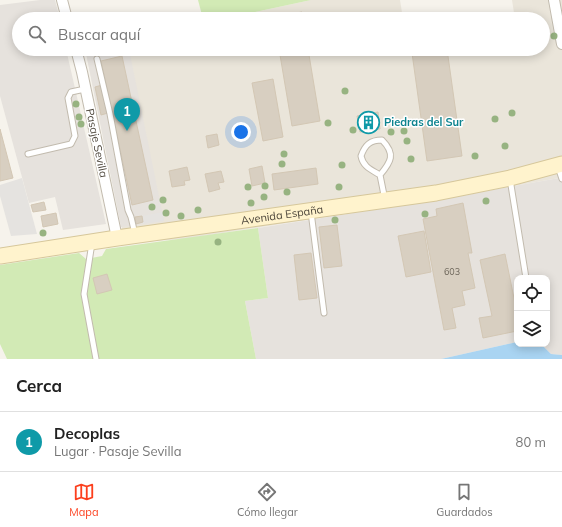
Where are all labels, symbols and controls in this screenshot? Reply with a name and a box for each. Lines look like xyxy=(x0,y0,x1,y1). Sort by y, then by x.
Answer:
search box xyxy=(12,12,550,56)
icon: search xyxy=(26,23,48,45)
text: Buscar aquí xyxy=(58,25,140,44)
pin: 1 xyxy=(114,98,140,131)
street label: Pasaje Sevilla xyxy=(83,107,111,179)
building icon: Piedras del Sur xyxy=(356,109,382,135)
place label: Piedras del Sur xyxy=(384,115,464,129)
your location xyxy=(231,122,251,142)
street label: Avenida España xyxy=(240,202,324,227)
house number: 603 xyxy=(444,266,460,277)
map controls xyxy=(514,275,550,347)
button: locate xyxy=(514,275,550,311)
button: layers xyxy=(514,311,550,347)
text: Cerca xyxy=(16,375,62,396)
text: Decoplas xyxy=(54,424,120,443)
text: 1 xyxy=(25,434,33,450)
text: 80 m xyxy=(516,434,546,450)
text: Lugar · Pasaje Sevilla xyxy=(54,443,181,459)
tab: Mapa xyxy=(69,481,99,519)
tab: Cómo llegar xyxy=(237,481,298,519)
tab: Guardados xyxy=(436,481,493,519)

